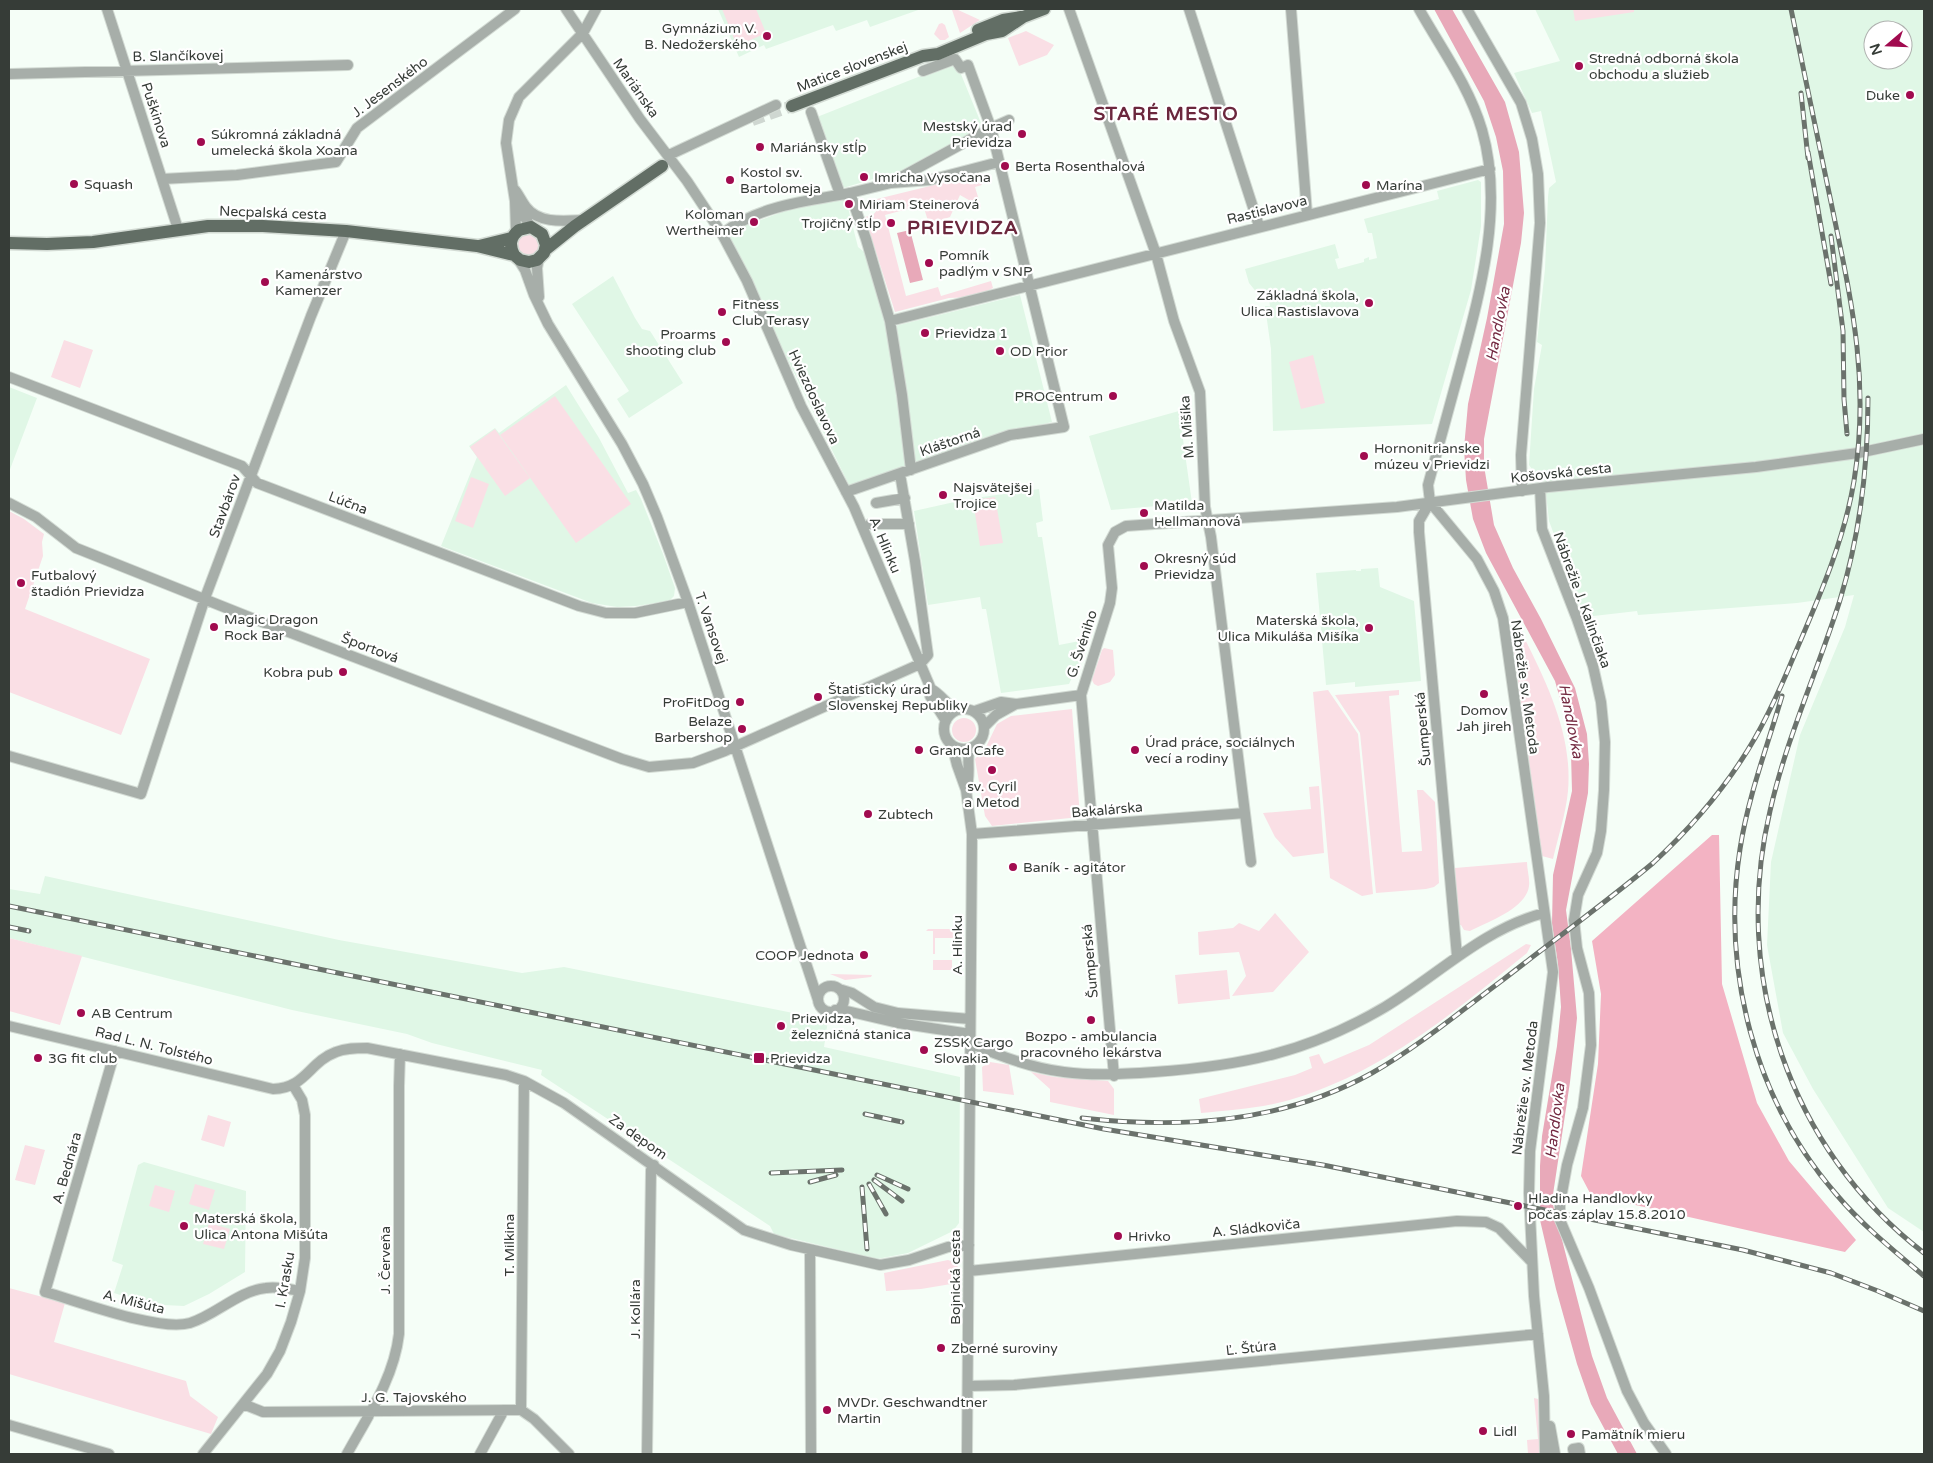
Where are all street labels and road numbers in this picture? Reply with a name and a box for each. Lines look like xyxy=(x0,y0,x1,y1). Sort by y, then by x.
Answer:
street label: Matice slovenskej xyxy=(794,38,910,96)
street label: B. Slančíkovej xyxy=(132,47,224,65)
street label: J. Jesenského xyxy=(349,53,431,121)
street label: Mariánska xyxy=(609,55,663,121)
street label: Puškinova xyxy=(137,80,175,150)
street label: Rastislavova xyxy=(1225,192,1309,228)
street label: Necpalská cesta xyxy=(219,203,327,223)
street label: Hviezdoslavova xyxy=(785,347,843,447)
street label: M. Mišíka xyxy=(1176,395,1198,459)
street label: Kláštorná xyxy=(917,424,983,460)
street label: Košovská cesta xyxy=(1510,459,1612,487)
street label: Stavbárov xyxy=(206,471,245,540)
street label: Lúčna xyxy=(326,488,370,518)
street label: A. Hlinku xyxy=(865,514,905,576)
street label: Nábrežie J. Kalinčiaka xyxy=(1549,530,1615,670)
street label: T. Vansovej xyxy=(691,590,731,666)
street label: G. Švéniho xyxy=(1063,608,1101,680)
street label: Nábrežie sv. Metoda xyxy=(1507,619,1543,755)
street label: Športová xyxy=(339,629,401,667)
street label: Šumperská xyxy=(1411,691,1435,767)
street label: Bakalárska xyxy=(1071,798,1143,822)
street label: A. Hlinku xyxy=(949,915,966,975)
street label: Šumperská xyxy=(1078,923,1102,999)
street label: Nábrežie sv. Metoda xyxy=(1508,1020,1542,1156)
street label: Rad L. N. Tolstého xyxy=(93,1023,215,1069)
street label: Za depom xyxy=(606,1111,670,1163)
street label: A. Bednára xyxy=(49,1130,85,1206)
street label: T. Milkina xyxy=(501,1214,518,1276)
street label: A. Sládkoviča xyxy=(1211,1215,1301,1241)
street label: J. Červeňa xyxy=(377,1226,394,1294)
street label: Bojnická cesta xyxy=(947,1229,964,1325)
street label: I. Krasku xyxy=(272,1251,298,1309)
street label: J. Kollára xyxy=(627,1279,644,1339)
street label: A. Mišúta xyxy=(101,1286,167,1318)
street label: Ľ. Štúra xyxy=(1225,1337,1277,1359)
street label: J. G. Tajovského xyxy=(361,1389,467,1406)

